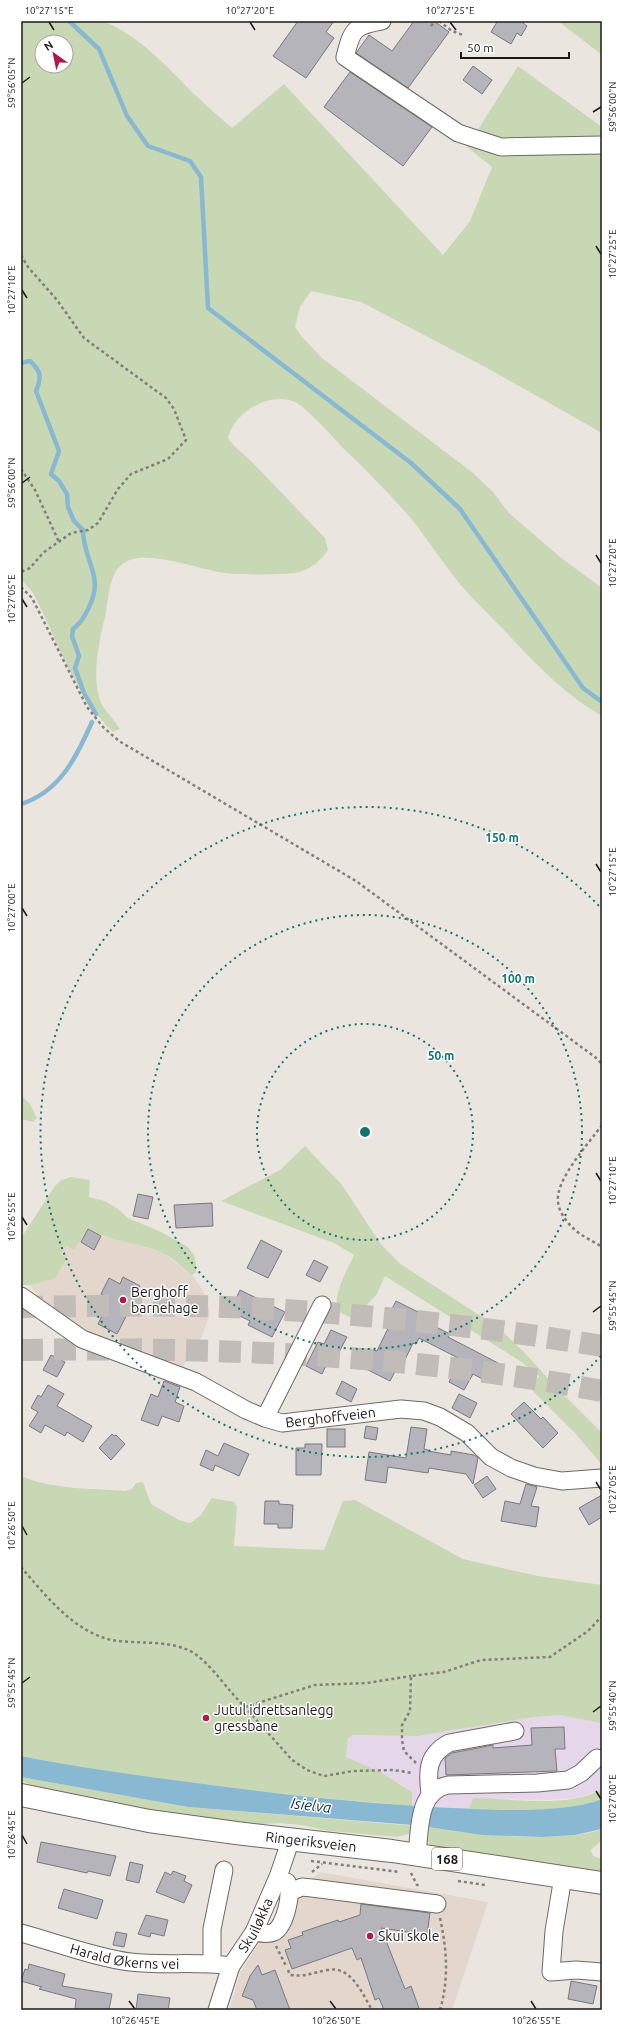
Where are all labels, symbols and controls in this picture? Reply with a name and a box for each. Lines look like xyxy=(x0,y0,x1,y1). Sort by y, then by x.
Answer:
text: 10°27'15"E xyxy=(24,5,74,16)
text: 10°27'20"E xyxy=(225,5,275,16)
text: 10°27'25"E xyxy=(425,5,475,16)
north arrow xyxy=(34,34,74,74)
scale bar xyxy=(461,34,569,60)
text: N xyxy=(42,38,55,53)
text: 50 m xyxy=(467,41,494,54)
text: 59°56'05"N xyxy=(6,58,17,108)
text: 59°56'00"N xyxy=(607,82,618,132)
text: 10°27'25"E xyxy=(607,229,618,279)
text: 10°27'10"E xyxy=(6,265,17,315)
text: 59°56'00"N xyxy=(6,458,17,508)
text: 10°27'20"E xyxy=(607,538,618,588)
text: 10°27'05"E xyxy=(6,574,17,624)
text: 150 m xyxy=(485,831,519,844)
text: 10°27'15"E xyxy=(607,847,618,897)
text: 10°27'00"E xyxy=(6,883,17,933)
text: 100 m xyxy=(501,972,535,985)
text: 50 m xyxy=(428,1049,454,1062)
centre of rings xyxy=(358,1125,372,1139)
text: 10°27'10"E xyxy=(607,1156,618,1206)
text: 10°26'55"E xyxy=(6,1192,17,1242)
text: 59°55'45"N xyxy=(607,1281,618,1331)
place label: Berghoff barnehage xyxy=(131,1284,198,1316)
marker: Berghoff barnehage xyxy=(118,1295,128,1305)
street label: Berghoffveien xyxy=(285,1404,377,1431)
text: 10°27'05"E xyxy=(607,1465,618,1515)
text: 10°26'50"E xyxy=(6,1501,17,1551)
text: 59°55'45"N xyxy=(6,1658,17,1708)
text: 59°55'40"N xyxy=(607,1681,618,1731)
place label: Jutul idrettsanlegg gressbane xyxy=(214,1702,334,1734)
marker: Jutul idrettsanlegg gressbane xyxy=(201,1713,211,1723)
text: 10°27'00"E xyxy=(607,1774,618,1824)
water label: Isielva xyxy=(290,1794,332,1816)
text: 10°26'45"E xyxy=(6,1810,17,1860)
street label: Ringeriksveien xyxy=(265,1828,357,1855)
road number: 168 xyxy=(432,1848,462,1870)
street label: Skuiløkka xyxy=(235,1896,276,1955)
place label: Skui skole xyxy=(378,1928,439,1944)
marker: Skui skole xyxy=(365,1931,375,1941)
street label: Harald Økerns vei xyxy=(68,1940,179,1972)
text: 10°26'45"E xyxy=(110,2015,160,2026)
text: 10°26'50"E xyxy=(311,2015,361,2026)
text: 10°26'55"E xyxy=(511,2015,561,2026)

